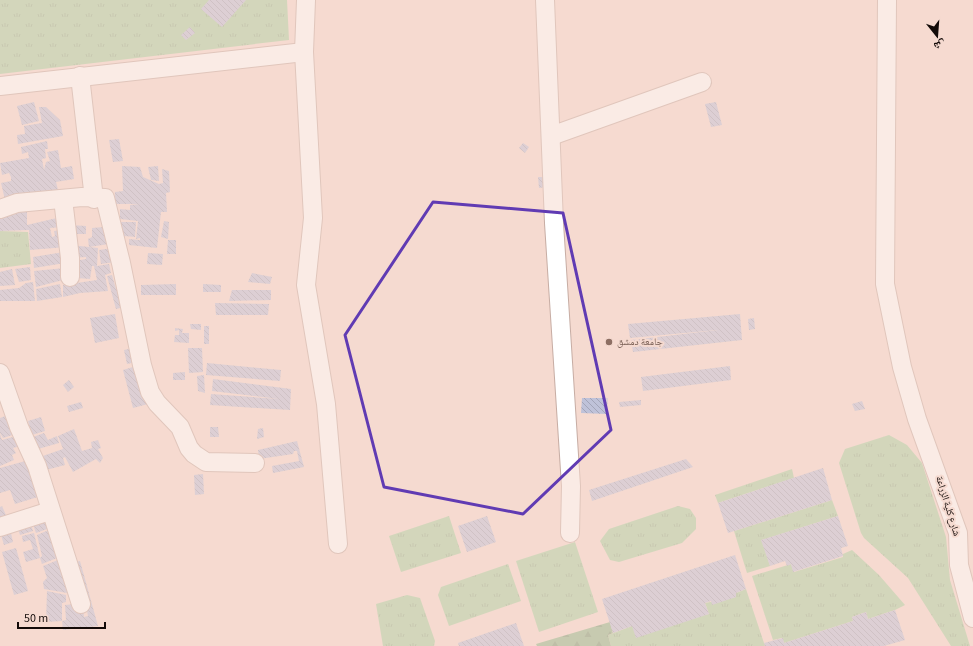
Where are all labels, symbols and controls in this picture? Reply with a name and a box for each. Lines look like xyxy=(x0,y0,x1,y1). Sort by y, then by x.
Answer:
north arrow xyxy=(917,16,957,56)
text: ش xyxy=(932,36,948,54)
place label: جامعة دمشق xyxy=(617,335,664,349)
marker: جامعة دمشق xyxy=(604,337,614,347)
street label: شارع كلية الزراعة xyxy=(932,474,964,538)
scale bar xyxy=(18,604,105,630)
text: 50 m xyxy=(24,610,48,627)

